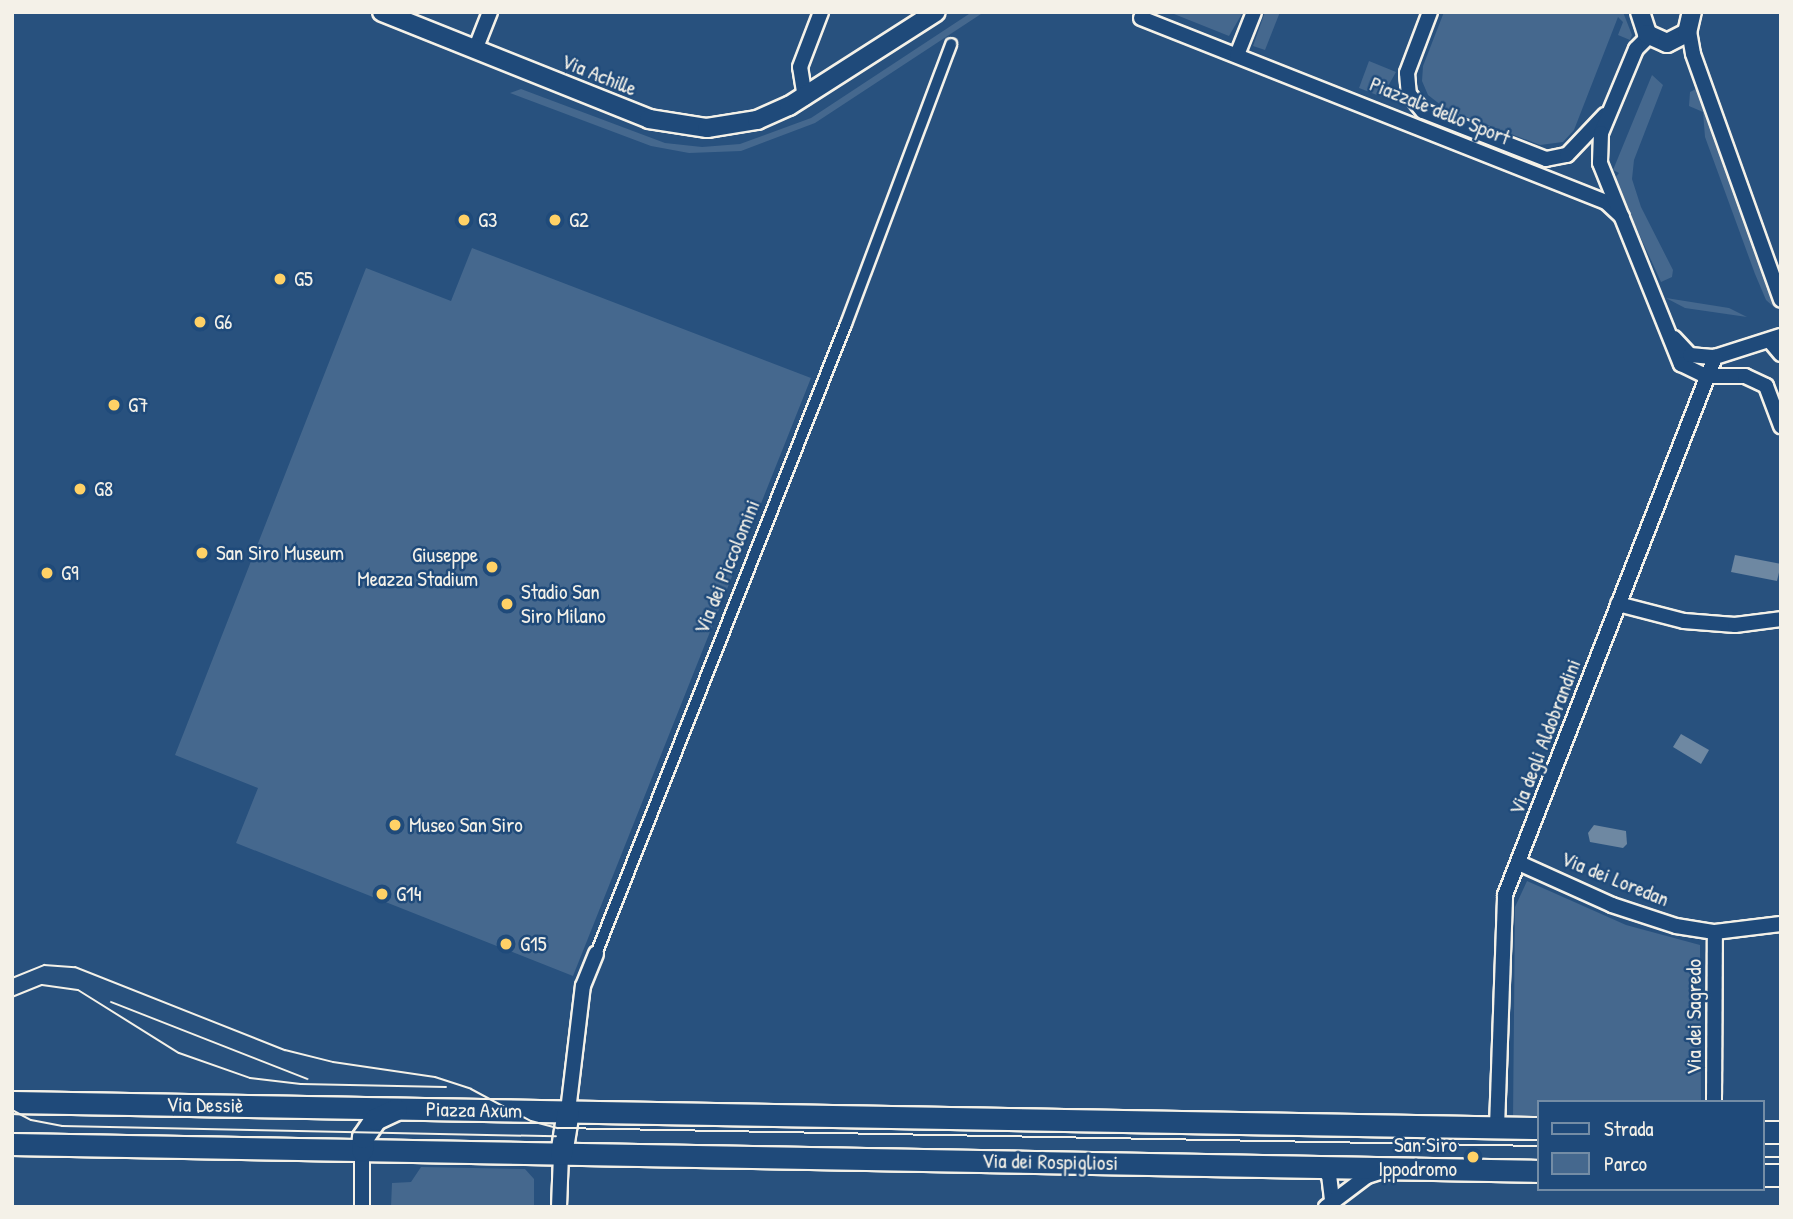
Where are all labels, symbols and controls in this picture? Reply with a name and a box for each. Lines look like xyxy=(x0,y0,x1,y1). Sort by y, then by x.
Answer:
street label: Via Achille xyxy=(558,49,640,101)
street label: Piazzale dello Sport xyxy=(1366,71,1514,151)
place label: G3 xyxy=(478,207,497,233)
place label: G2 xyxy=(569,207,589,233)
marker: G3 xyxy=(456,212,472,228)
marker: G2 xyxy=(547,212,563,228)
place label: G5 xyxy=(294,266,313,292)
marker: G5 xyxy=(272,271,288,287)
place label: G6 xyxy=(214,309,232,335)
marker: G6 xyxy=(192,314,208,330)
place label: G7 xyxy=(128,392,148,418)
marker: G7 xyxy=(106,397,122,413)
place label: G8 xyxy=(94,476,113,502)
marker: G8 xyxy=(72,481,88,497)
street label: Via dei Piccolomini xyxy=(689,496,765,638)
place label: San Siro Museum xyxy=(216,540,344,566)
place label: Giuseppe Meazza Stadium xyxy=(357,542,478,592)
marker: San Siro Museum xyxy=(194,545,210,561)
marker: Giuseppe Meazza Stadium xyxy=(484,559,500,575)
place label: G9 xyxy=(61,560,79,586)
marker: G9 xyxy=(39,565,55,581)
place label: Stadio San Siro Milano xyxy=(521,579,606,629)
marker: Stadio San Siro Milano xyxy=(499,596,515,612)
street label: Via degli Aldobrandini xyxy=(1504,656,1586,818)
place label: Museo San Siro xyxy=(409,812,523,838)
marker: Museo San Siro xyxy=(387,817,403,833)
street label: Via dei Loredan xyxy=(1557,846,1673,912)
place label: G14 xyxy=(396,881,422,907)
marker: G14 xyxy=(374,886,390,902)
place label: G15 xyxy=(520,931,547,957)
marker: G15 xyxy=(498,936,514,952)
street label: Via dei Sagredo xyxy=(1681,959,1707,1075)
street label: Via Dessiè xyxy=(166,1092,244,1118)
street label: Piazza Axum xyxy=(426,1097,522,1123)
legend xyxy=(1538,1100,1765,1191)
text: Strada xyxy=(1604,1114,1654,1143)
place label: San Siro Ippodromo xyxy=(1378,1132,1457,1182)
marker: San Siro Ippodromo xyxy=(1463,1147,1483,1167)
street label: Via dei Rospigliosi xyxy=(982,1148,1118,1176)
text: Parco xyxy=(1604,1149,1647,1178)

